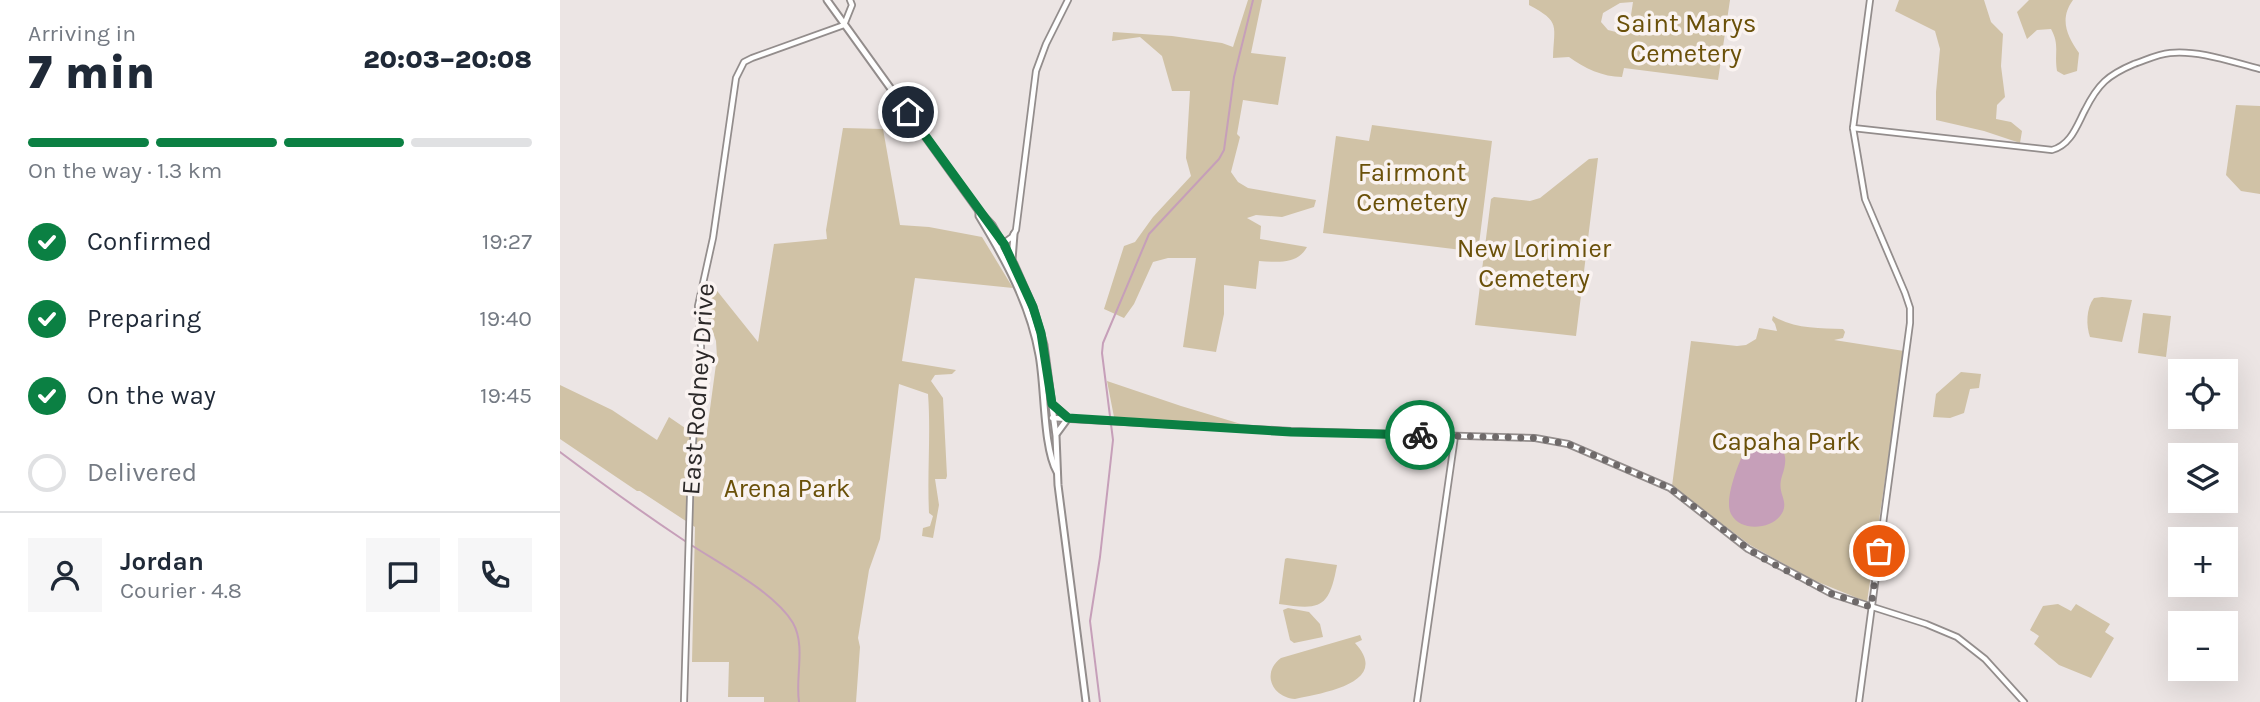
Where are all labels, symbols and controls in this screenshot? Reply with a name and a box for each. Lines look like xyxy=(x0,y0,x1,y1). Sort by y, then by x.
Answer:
park label: Saint Marys Cemetery xyxy=(1616,8,1756,69)
text: Arriving in xyxy=(28,20,136,47)
text: 20:03–20:08 xyxy=(363,44,532,75)
text: 7 min xyxy=(28,46,155,100)
pin xyxy=(878,82,938,142)
icon: home xyxy=(889,93,927,131)
text: On the way · 1.3 km xyxy=(28,157,222,184)
park label: Fairmont Cemetery xyxy=(1356,157,1468,218)
icon: check xyxy=(28,223,66,261)
text: Confirmed xyxy=(87,226,212,257)
text: 19:27 xyxy=(482,228,532,255)
park label: New Lorimier Cemetery xyxy=(1457,233,1612,294)
street label: East Rodney Drive xyxy=(675,282,721,496)
icon: check xyxy=(28,300,66,338)
text: Preparing xyxy=(87,303,201,334)
text: 19:40 xyxy=(479,305,532,332)
map controls xyxy=(2168,359,2238,681)
button: locate xyxy=(2168,359,2238,429)
icon: check xyxy=(28,377,66,415)
text: On the way xyxy=(87,380,216,411)
text: 19:45 xyxy=(480,382,532,409)
courier xyxy=(1385,400,1455,470)
icon: bike xyxy=(1401,416,1439,454)
park label: Capaha Park xyxy=(1712,426,1860,457)
button: layers xyxy=(2168,443,2238,513)
text: Delivered xyxy=(87,457,197,488)
park label: Arena Park xyxy=(724,473,850,504)
pin xyxy=(1849,521,1909,581)
button: + xyxy=(2168,527,2238,597)
icon: bag xyxy=(1860,532,1898,570)
button: person xyxy=(28,538,102,612)
button: chat xyxy=(366,538,440,612)
button: phone xyxy=(458,538,532,612)
text: Jordan xyxy=(120,546,204,577)
text: Courier · 4.8 xyxy=(120,577,242,604)
button: − xyxy=(2168,611,2238,681)

